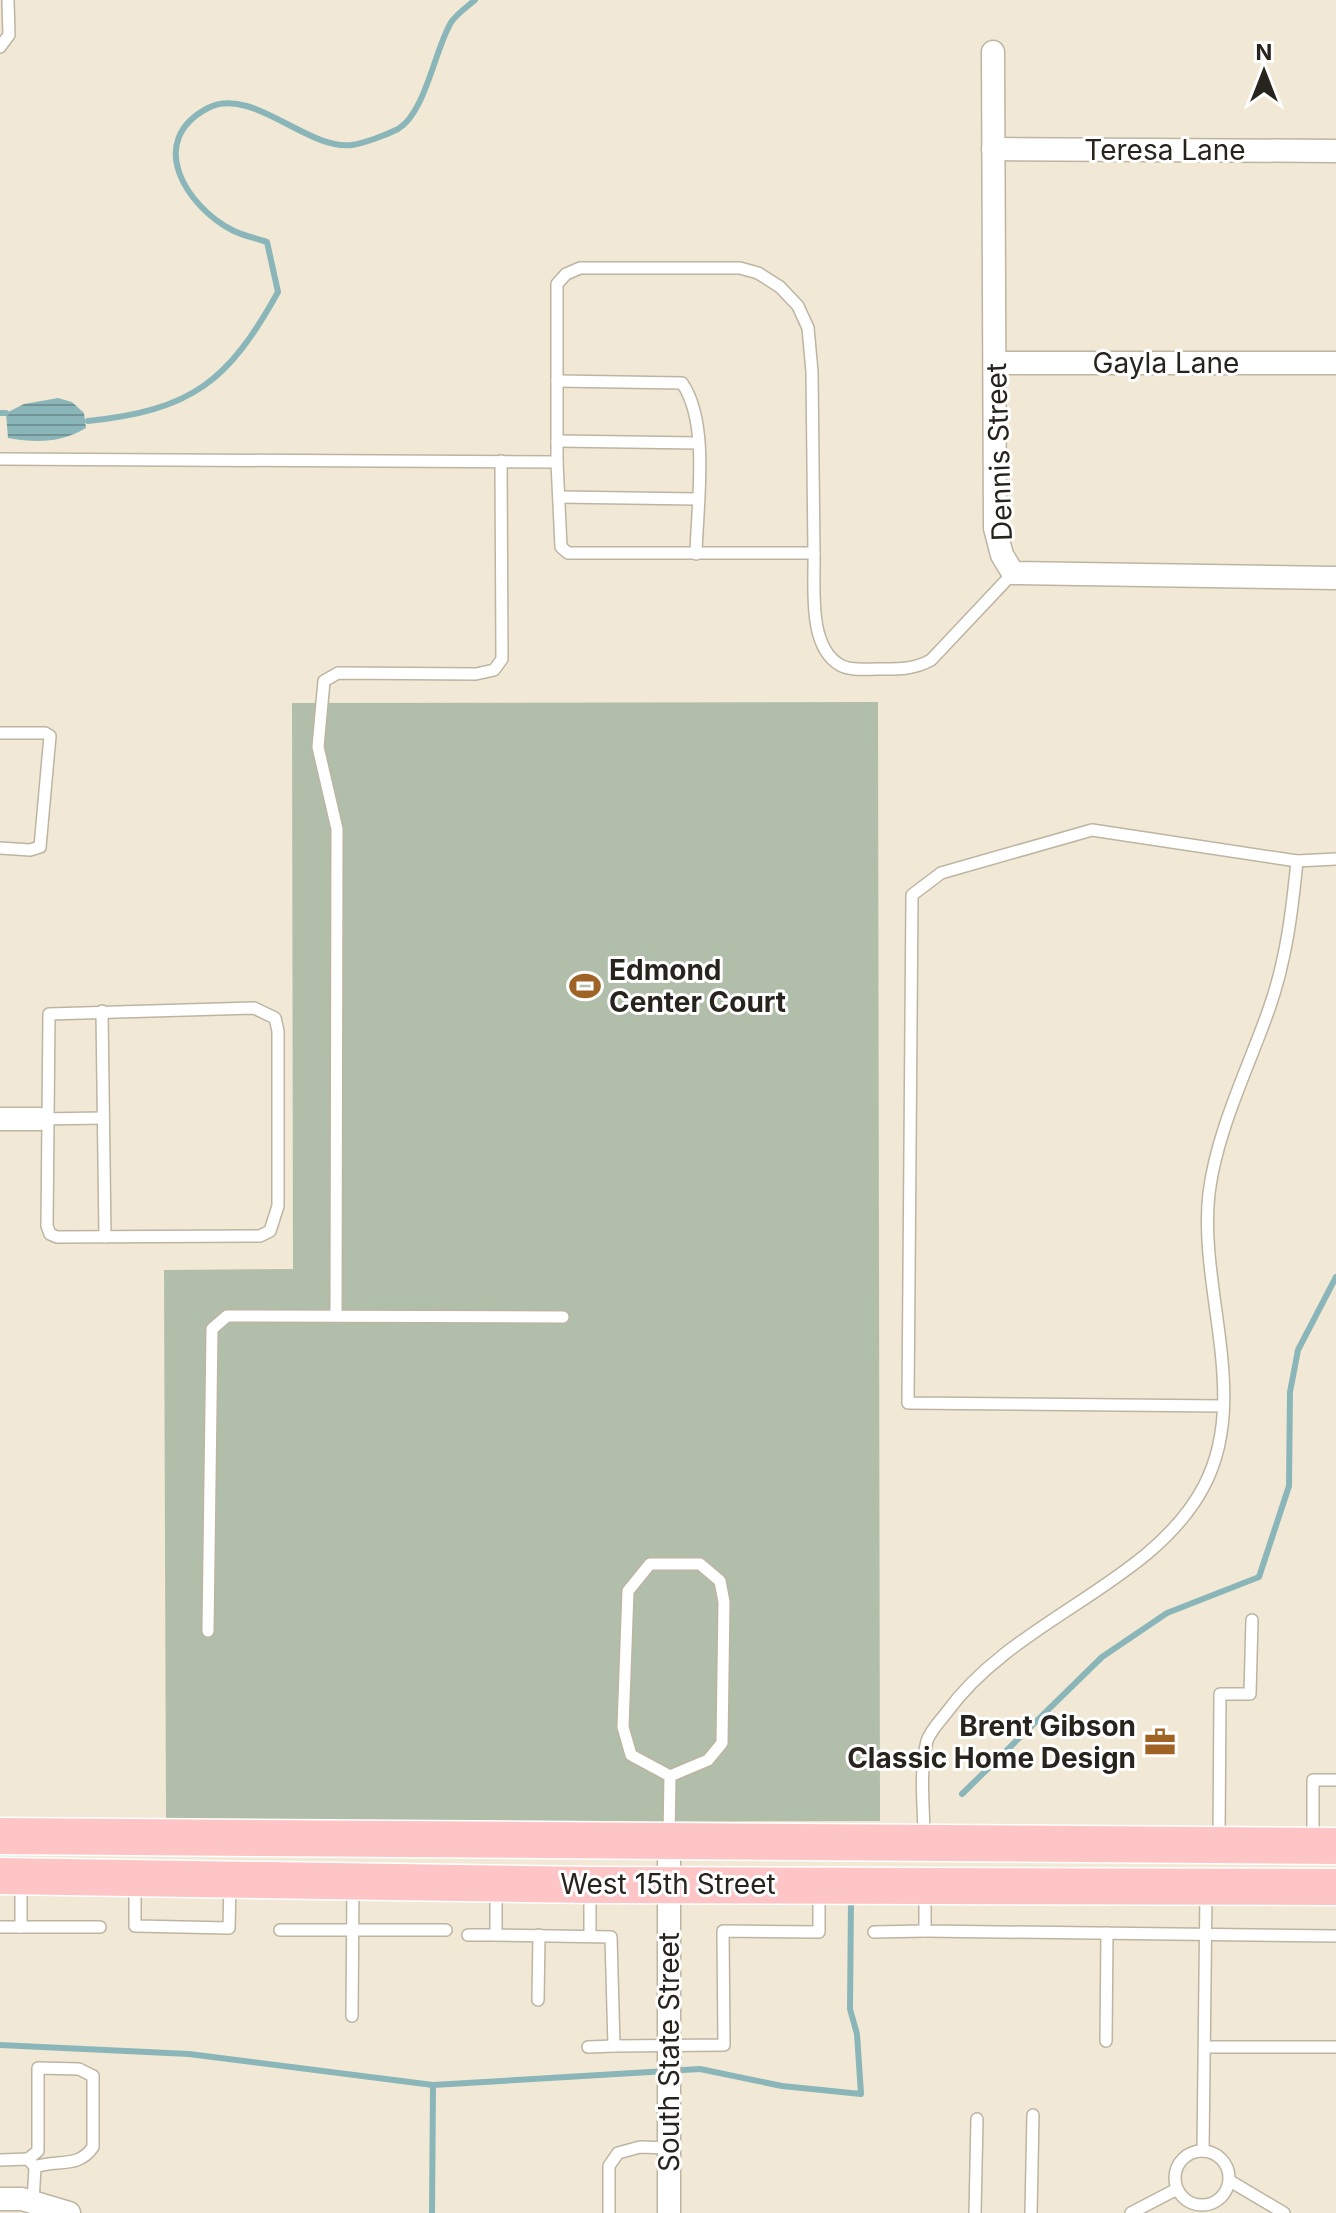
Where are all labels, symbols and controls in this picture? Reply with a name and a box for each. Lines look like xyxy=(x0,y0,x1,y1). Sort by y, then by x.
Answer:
north arrow xyxy=(1224,32,1304,112)
text: N xyxy=(1256,39,1272,65)
street label: Teresa Lane xyxy=(1084,133,1246,167)
street label: Gayla Lane xyxy=(1093,346,1239,380)
street label: Dennis Street xyxy=(979,362,1019,542)
place label: Edmond Center Court xyxy=(609,953,786,1019)
sports icon: Edmond Center Court xyxy=(568,969,602,1003)
place label: Brent Gibson Classic Home Design xyxy=(847,1709,1136,1775)
office icon: Brent Gibson Classic Home Design xyxy=(1143,1725,1177,1759)
street label: West 15th Street xyxy=(560,1867,776,1901)
street label: South State Street xyxy=(652,1932,686,2172)

